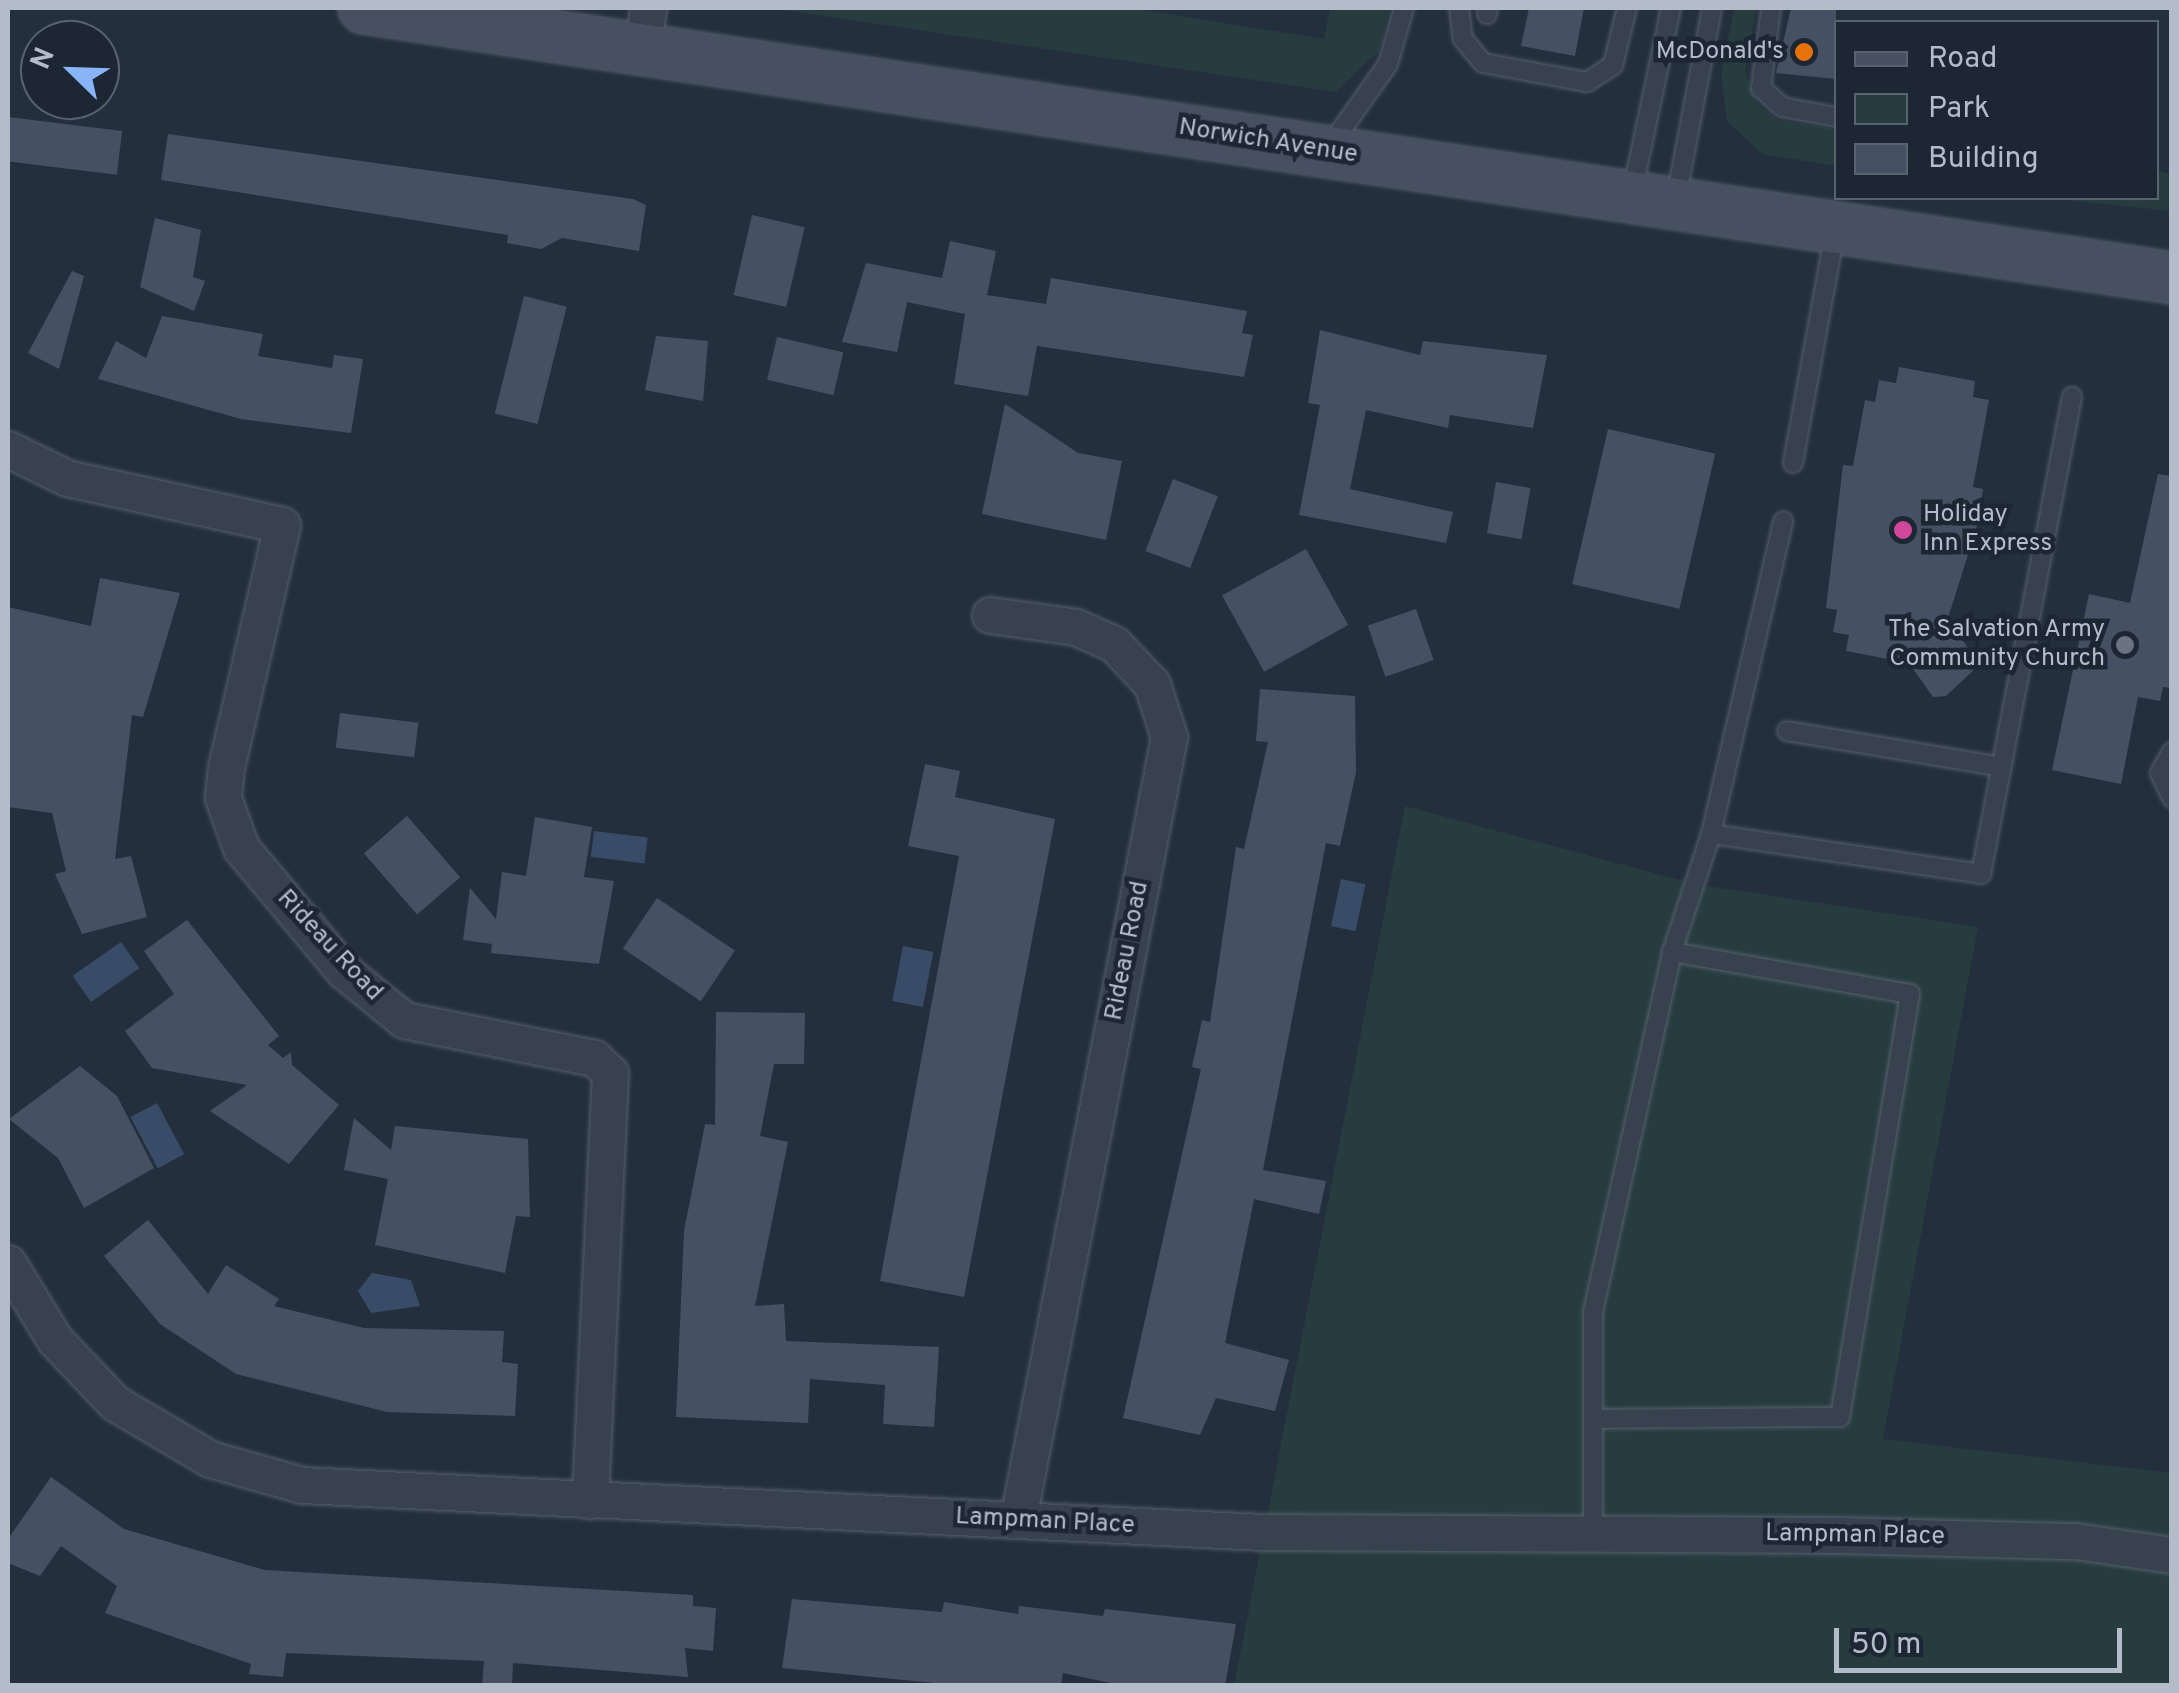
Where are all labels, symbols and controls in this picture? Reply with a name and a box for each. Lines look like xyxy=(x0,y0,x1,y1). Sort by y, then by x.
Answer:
north arrow xyxy=(20,20,120,120)
legend xyxy=(1834,20,2159,200)
place label: McDonald's xyxy=(1656,37,1784,67)
marker: McDonald's xyxy=(1793,41,1815,63)
text: Road xyxy=(1928,41,1997,78)
text: N xyxy=(24,43,65,75)
text: Park xyxy=(1928,91,1990,128)
street label: Norwich Avenue xyxy=(1176,113,1360,171)
text: Building xyxy=(1928,141,2039,178)
place label: Holiday Inn Express xyxy=(1923,501,2052,560)
marker: Holiday Inn Express xyxy=(1892,519,1914,541)
place label: The Salvation Army Community Church xyxy=(1887,616,2105,675)
marker: The Salvation Army Community Church xyxy=(2114,634,2136,656)
street label: Rideau Road xyxy=(1100,879,1156,1023)
street label: Rideau Road xyxy=(270,884,388,1008)
street label: Lampman Place xyxy=(955,1502,1135,1542)
street label: Lampman Place xyxy=(1765,1519,1945,1553)
scale bar xyxy=(1839,1608,2126,1670)
text: 50 m xyxy=(1851,1627,1921,1664)

